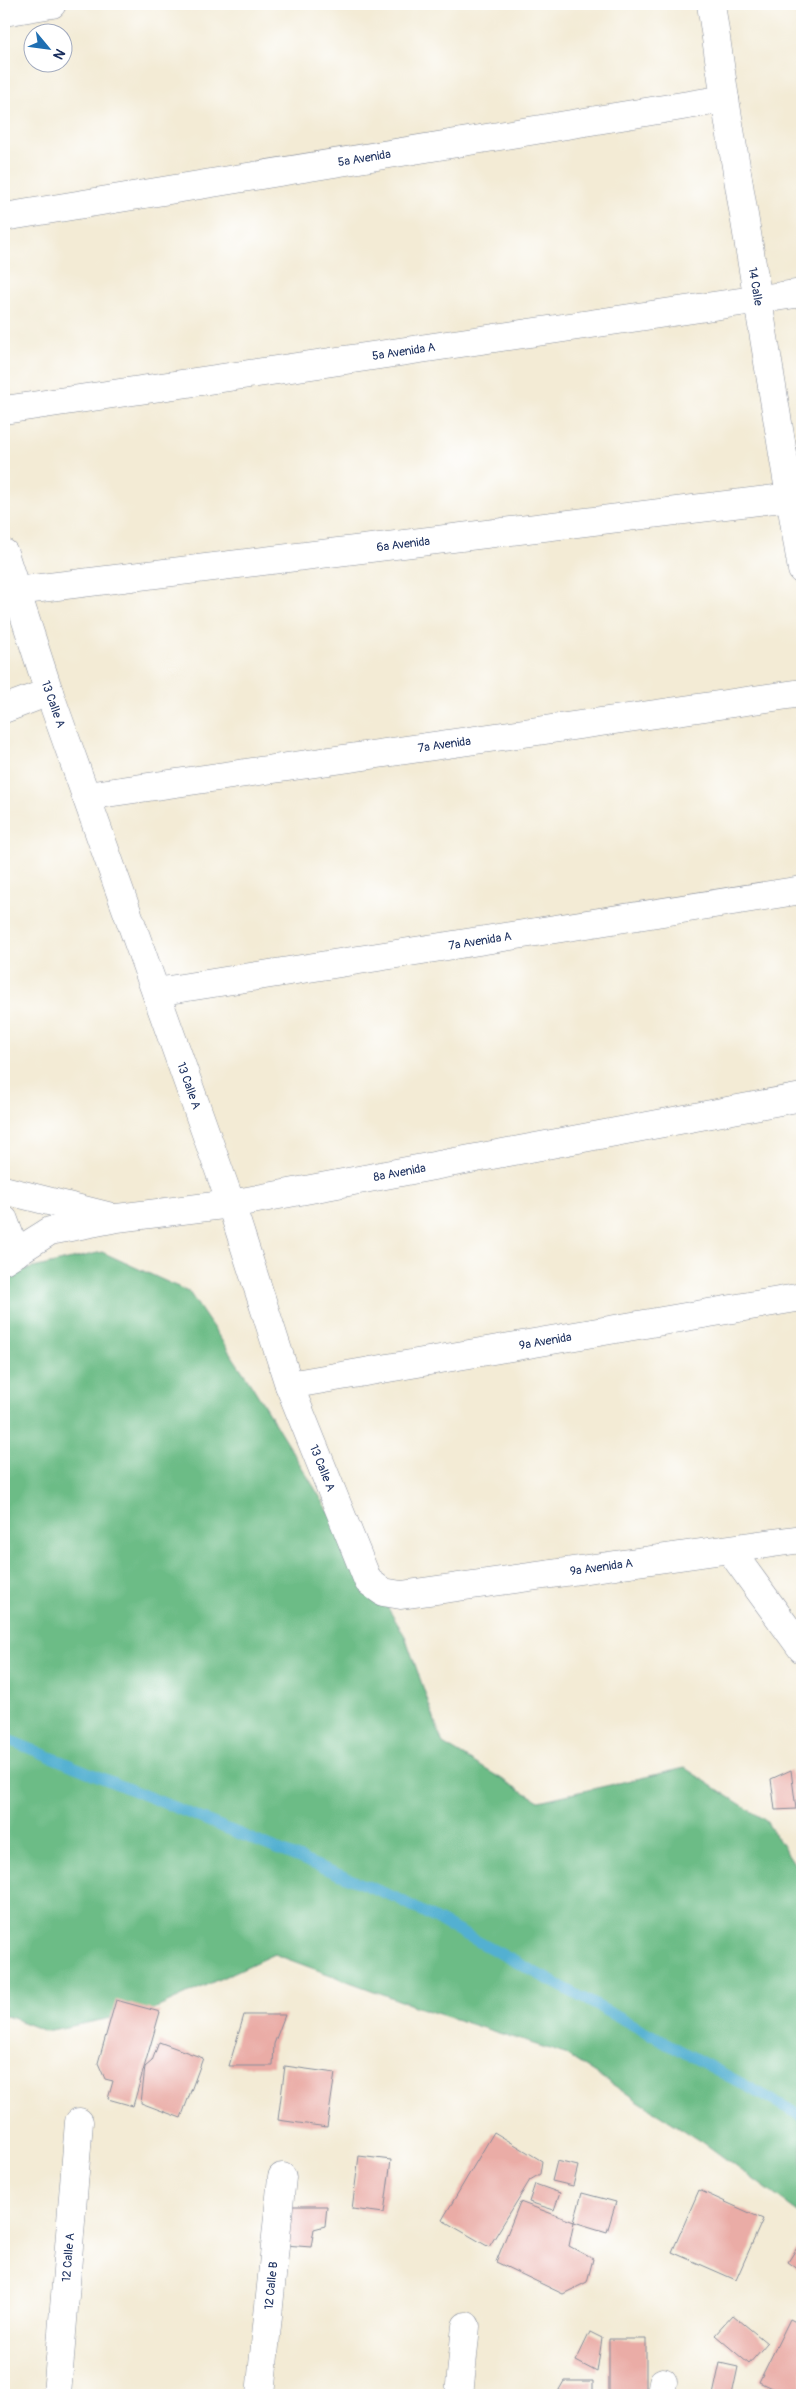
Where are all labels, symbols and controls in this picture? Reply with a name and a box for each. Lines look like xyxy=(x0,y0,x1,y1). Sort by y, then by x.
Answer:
north arrow xyxy=(22,22,72,72)
text: N xyxy=(49,46,69,62)
street label: 5a Avenida xyxy=(337,146,392,170)
street label: 14 Calle xyxy=(745,266,766,307)
street label: 5a Avenida A xyxy=(371,339,437,363)
street label: 6a Avenida xyxy=(376,533,431,555)
street label: 13 Calle A xyxy=(38,679,69,730)
street label: 7a Avenida xyxy=(417,733,472,756)
street label: 7a Avenida A xyxy=(447,928,513,953)
street label: 13 Calle A xyxy=(174,1060,204,1112)
street label: 8a Avenida xyxy=(372,1160,427,1185)
street label: 9a Avenida xyxy=(518,1329,573,1353)
street label: 13 Calle A xyxy=(306,1442,339,1494)
street label: 9a Avenida A xyxy=(569,1555,634,1579)
street label: 12 Calle A xyxy=(59,2232,78,2283)
street label: 12 Calle B xyxy=(261,2261,281,2310)

